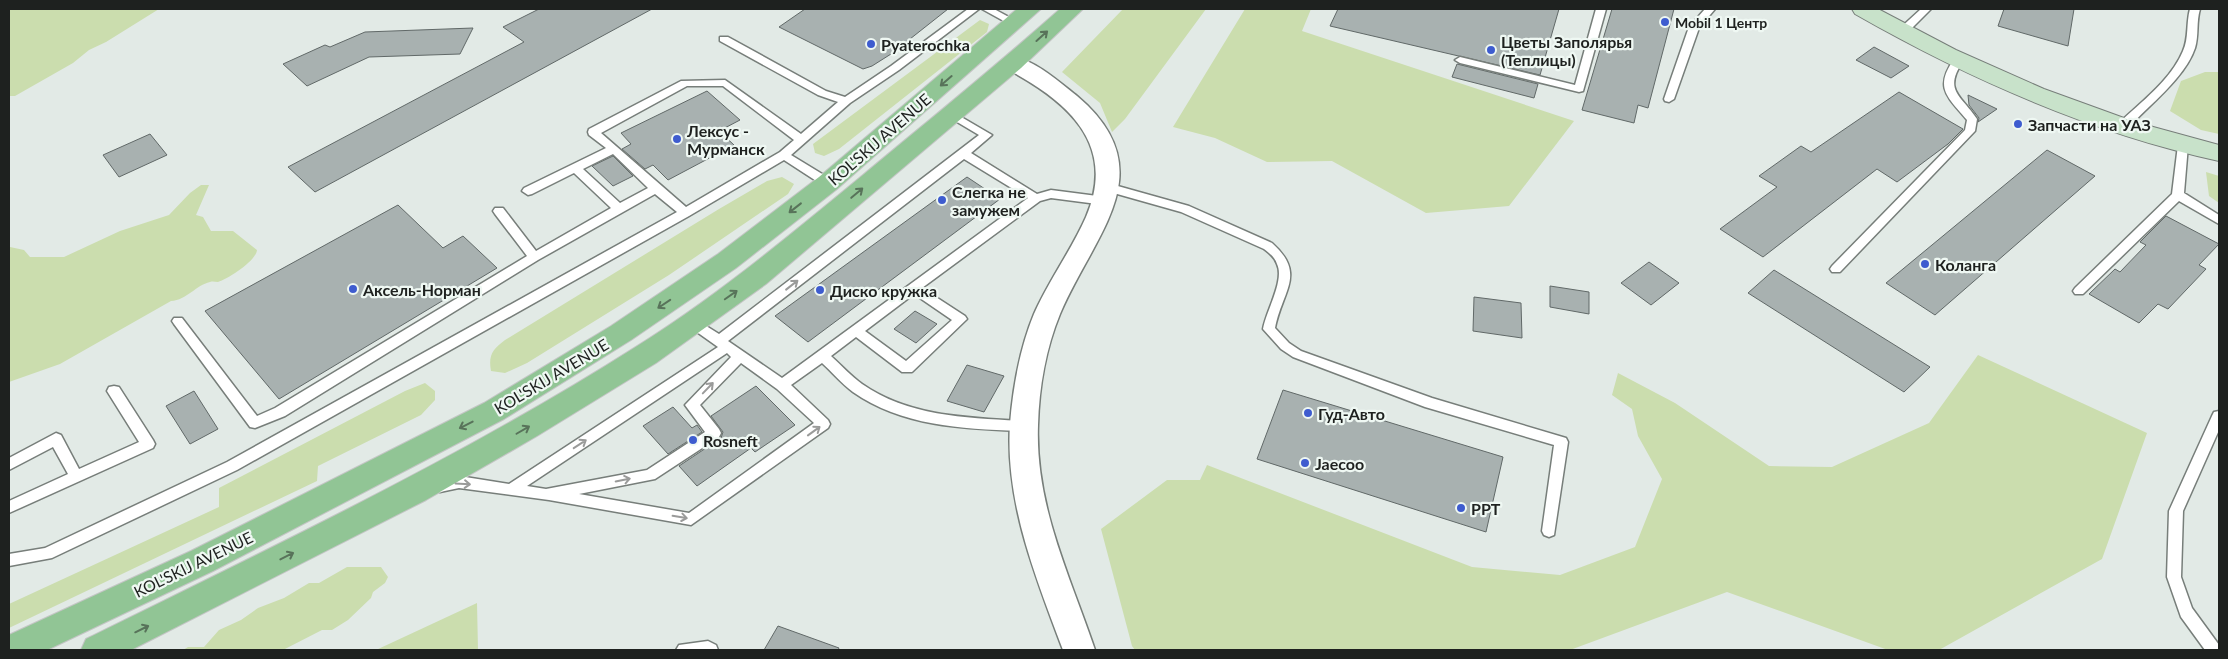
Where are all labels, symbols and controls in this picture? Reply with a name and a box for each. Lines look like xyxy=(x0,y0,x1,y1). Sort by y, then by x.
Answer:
place label: Mobil 1 Центр xyxy=(1675,14,1767,31)
marker: Mobil 1 Центр xyxy=(1659,16,1671,28)
one-way arrow xyxy=(1036,30,1049,42)
place label: Цветы Заполярья (Теплицы) xyxy=(1501,32,1632,69)
place label: Pyaterochka xyxy=(881,35,970,54)
marker: Pyaterochka xyxy=(865,38,877,50)
marker: Цветы Заполярья (Теплицы) xyxy=(1485,44,1497,56)
one-way arrow xyxy=(940,76,953,87)
street label: KOL'SKIJ AVENUE xyxy=(824,89,934,189)
place label: Запчасти на УАЗ xyxy=(2028,115,2151,134)
marker: Запчасти на УАЗ xyxy=(2012,118,2024,130)
place label: Лексус - Мурманск xyxy=(686,121,765,158)
marker: Лексус - Мурманск xyxy=(671,133,683,145)
place label: Слегка не замужем xyxy=(952,182,1026,219)
one-way arrow xyxy=(851,187,864,198)
marker: Слегка не замужем xyxy=(936,194,948,206)
one-way arrow xyxy=(789,203,802,214)
place label: Коланга xyxy=(1935,255,1996,274)
marker: Коланга xyxy=(1919,258,1931,270)
one-way arrow xyxy=(785,279,798,290)
place label: Аксель-Норман xyxy=(362,280,481,299)
place label: Диско кружка xyxy=(830,281,937,300)
marker: Аксель-Норман xyxy=(347,283,359,295)
marker: Диско кружка xyxy=(814,284,826,296)
one-way arrow xyxy=(724,290,738,300)
one-way arrow xyxy=(657,299,671,309)
street label: KOL'SKIJ AVENUE xyxy=(490,334,612,418)
one-way arrow xyxy=(702,383,714,395)
place label: Гуд-Авто xyxy=(1318,404,1385,423)
marker: Гуд-Авто xyxy=(1302,407,1314,419)
one-way arrow xyxy=(458,420,473,430)
one-way arrow xyxy=(515,424,529,434)
one-way arrow xyxy=(807,426,821,436)
place label: Rosneft xyxy=(703,431,758,450)
marker: Rosneft xyxy=(687,434,699,446)
one-way arrow xyxy=(573,438,587,449)
place label: Jaecoo xyxy=(1315,454,1364,473)
marker: Jaecoo xyxy=(1299,457,1311,469)
one-way arrow xyxy=(615,474,631,484)
one-way arrow xyxy=(455,479,471,488)
place label: РРТ xyxy=(1471,499,1501,518)
marker: РРТ xyxy=(1455,502,1467,514)
one-way arrow xyxy=(672,513,688,523)
street label: KOL'SKIJ AVENUE xyxy=(130,527,256,601)
one-way arrow xyxy=(279,551,294,560)
one-way arrow xyxy=(134,624,149,633)

